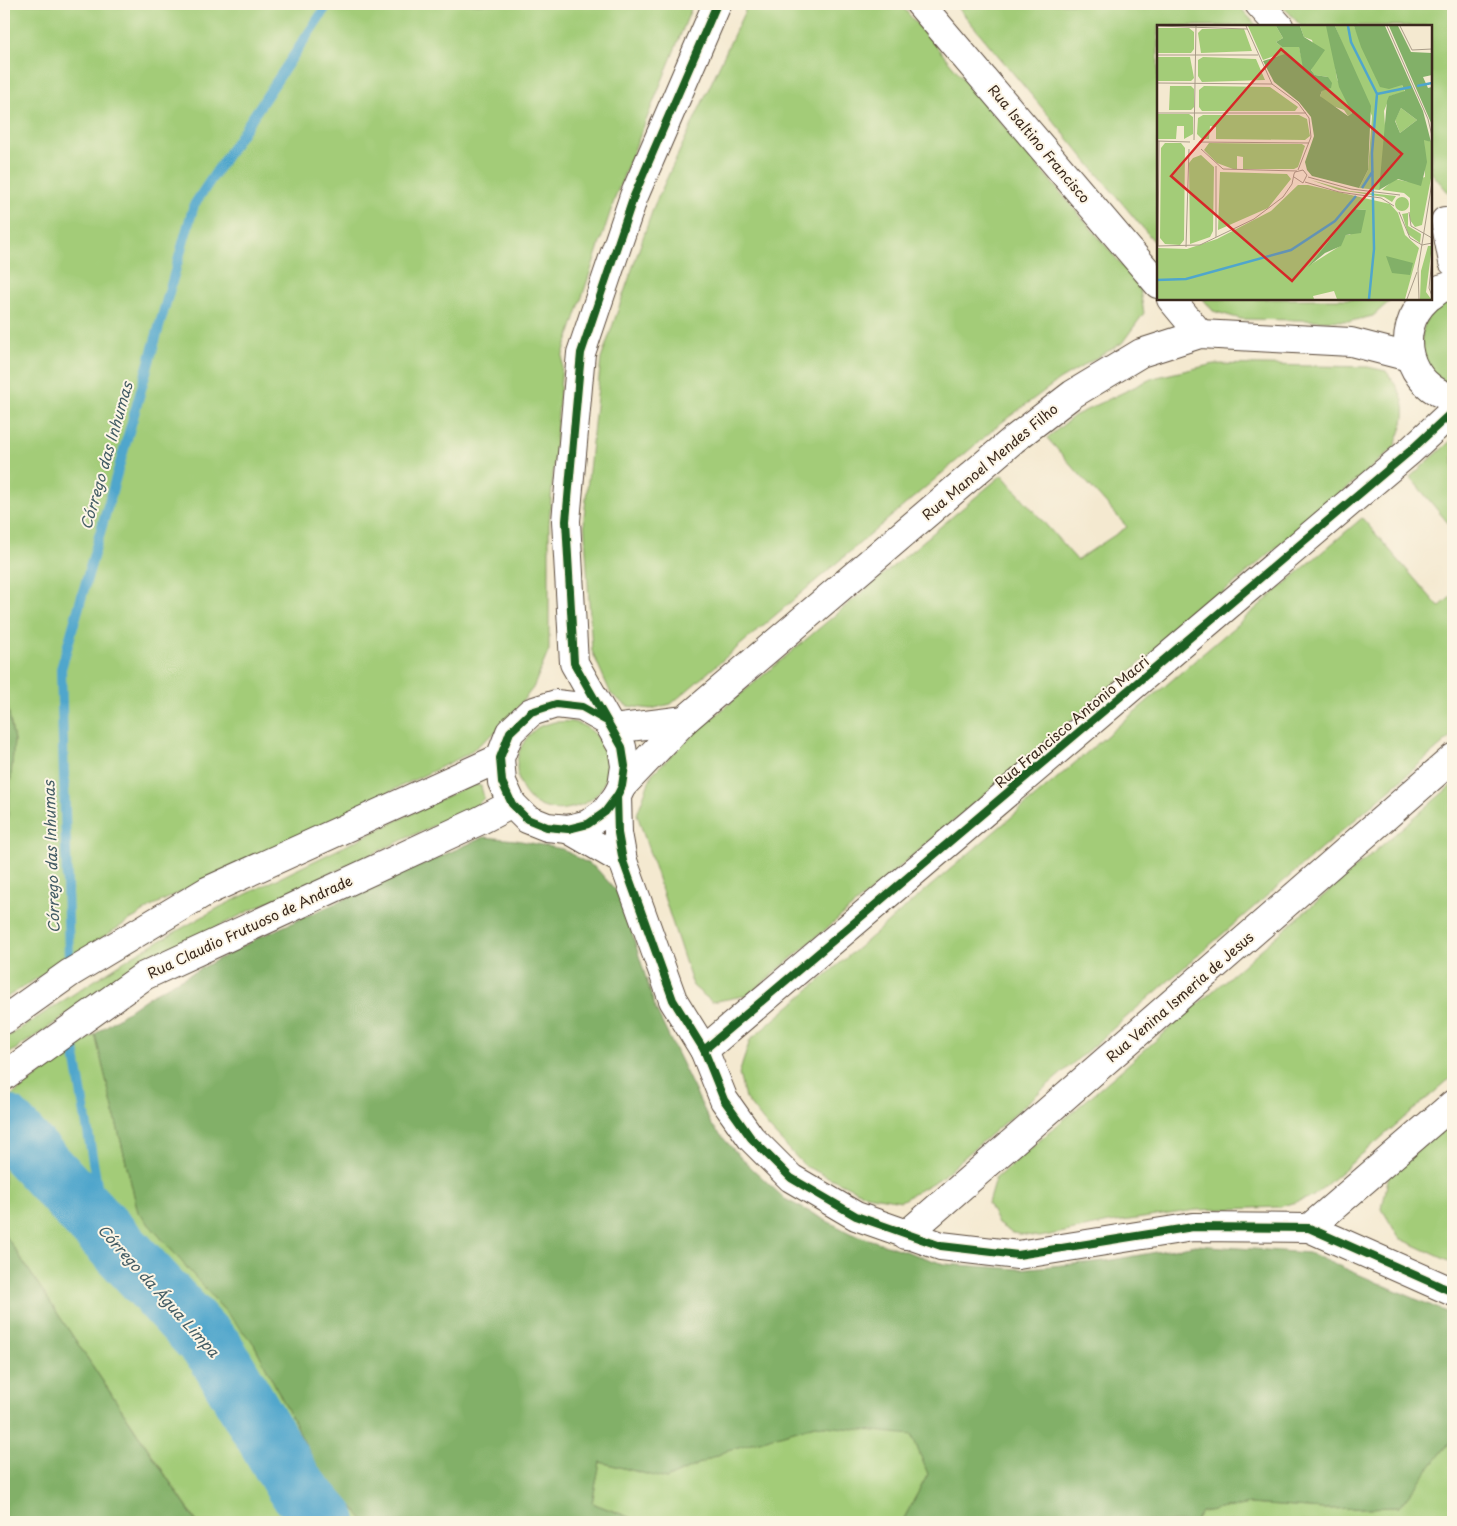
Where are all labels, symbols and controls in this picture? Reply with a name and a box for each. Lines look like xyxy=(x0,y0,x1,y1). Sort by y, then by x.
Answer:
inset map xyxy=(1157,25,1432,300)
street label: Rua Isaltino Francisco xyxy=(983,80,1095,208)
water label: Córrego das Inhumas xyxy=(74,377,138,532)
street label: Rua Manoel Mendes Filho xyxy=(917,398,1062,525)
street label: Rua Francisco Antonio Macri xyxy=(990,651,1153,793)
water label: Córrego das Inhumas xyxy=(36,778,65,934)
street label: Rua Claudio Frutuoso de Andrade xyxy=(144,870,356,983)
street label: Rua Venina Ismeria de Jesus xyxy=(1101,927,1258,1067)
water label: Córrego da Água Limpa xyxy=(93,1218,226,1362)

